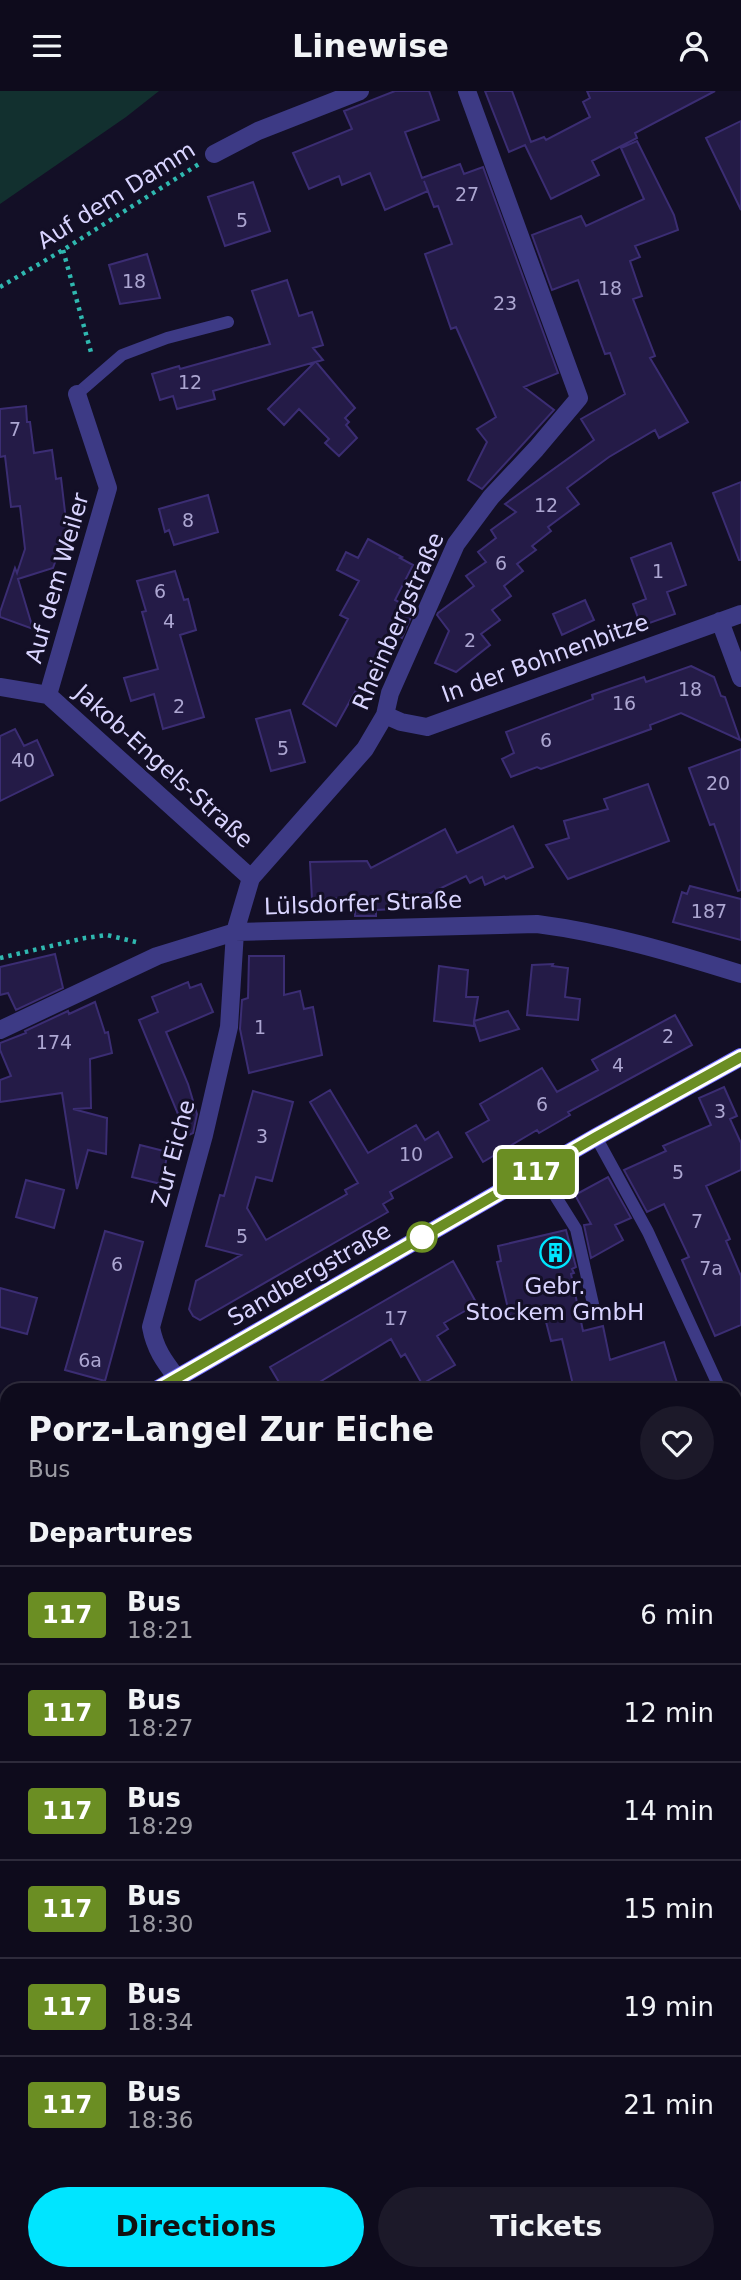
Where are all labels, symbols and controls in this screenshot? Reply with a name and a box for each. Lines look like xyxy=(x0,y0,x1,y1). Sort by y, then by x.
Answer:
icon: menu xyxy=(28,27,66,65)
text: Linewise xyxy=(292,27,449,65)
icon: person xyxy=(675,27,713,65)
street label: Auf dem Damm xyxy=(32,136,200,254)
house number: 27 xyxy=(455,183,479,205)
house number: 5 xyxy=(236,209,248,231)
house number: 18 xyxy=(122,270,146,292)
house number: 18 xyxy=(598,277,622,299)
house number: 23 xyxy=(493,292,517,314)
house number: 12 xyxy=(178,371,202,393)
house number: 7 xyxy=(9,418,21,440)
street label: Auf dem Weiler xyxy=(20,489,94,666)
house number: 12 xyxy=(534,494,558,516)
house number: 8 xyxy=(182,509,194,531)
street label: Rheinbergstraße xyxy=(347,528,449,714)
house number: 6 xyxy=(495,552,507,574)
house number: 1 xyxy=(652,560,664,582)
house number: 6 xyxy=(154,580,166,602)
street label: In der Bohnenbitze xyxy=(438,608,652,708)
house number: 4 xyxy=(163,610,175,632)
house number: 2 xyxy=(464,629,476,651)
street label: Jakob-Engels-Straße xyxy=(68,678,258,853)
house number: 18 xyxy=(678,678,702,700)
house number: 16 xyxy=(612,692,636,714)
house number: 2 xyxy=(173,695,185,717)
house number: 6 xyxy=(540,729,552,751)
house number: 5 xyxy=(277,737,289,759)
house number: 40 xyxy=(11,749,35,771)
house number: 20 xyxy=(706,772,730,794)
street label: Lülsdorfer Straße xyxy=(263,887,463,919)
house number: 187 xyxy=(691,900,727,922)
house number: 1 xyxy=(254,1016,266,1038)
house number: 2 xyxy=(662,1025,674,1047)
house number: 174 xyxy=(36,1031,72,1053)
house number: 4 xyxy=(612,1054,624,1076)
house number: 6 xyxy=(536,1093,548,1115)
street label: Zur Eiche xyxy=(146,1097,200,1209)
house number: 3 xyxy=(714,1100,726,1122)
house number: 3 xyxy=(256,1125,268,1147)
house number: 10 xyxy=(399,1143,423,1165)
line badge: 117 xyxy=(496,1149,576,1195)
text: 117 xyxy=(511,1158,561,1186)
house number: 5 xyxy=(672,1161,684,1183)
house number: 7 xyxy=(691,1210,703,1232)
street label: Sandbergstraße xyxy=(223,1217,395,1331)
unlabelled marker xyxy=(407,1222,437,1252)
house number: 5 xyxy=(236,1225,248,1247)
building icon: Gebr. Stockem GmbH xyxy=(538,1235,572,1269)
house number: 6 xyxy=(111,1253,123,1275)
house number: 7a xyxy=(699,1257,723,1279)
place label: Gebr. Stockem GmbH xyxy=(466,1273,644,1325)
house number: 17 xyxy=(384,1307,408,1329)
house number: 6a xyxy=(78,1349,102,1371)
button: heart xyxy=(640,1406,714,1480)
text: Porz-Langel Zur Eiche xyxy=(28,1410,434,1449)
text: Bus xyxy=(28,1456,70,1482)
text: Departures xyxy=(28,1518,193,1548)
text: Bus xyxy=(127,1587,181,1617)
text: 6 min xyxy=(640,1600,714,1630)
text: 117 xyxy=(42,1601,92,1629)
text: 18:21 xyxy=(127,1617,193,1643)
text: Bus xyxy=(127,1685,181,1715)
text: 12 min xyxy=(624,1698,714,1728)
text: 117 xyxy=(42,1699,92,1727)
text: 18:27 xyxy=(127,1715,193,1741)
text: Bus xyxy=(127,1783,181,1813)
text: 14 min xyxy=(624,1796,714,1826)
text: 117 xyxy=(42,1797,92,1825)
text: 18:29 xyxy=(127,1813,193,1839)
text: Bus xyxy=(127,1881,181,1911)
text: 15 min xyxy=(624,1894,714,1924)
text: 117 xyxy=(42,1895,92,1923)
text: 18:30 xyxy=(127,1911,193,1937)
text: Bus xyxy=(127,1979,181,2009)
text: 19 min xyxy=(624,1992,714,2022)
text: 117 xyxy=(42,1993,92,2021)
text: 18:34 xyxy=(127,2009,193,2035)
text: Bus xyxy=(127,2077,181,2107)
text: 21 min xyxy=(624,2090,714,2120)
text: 117 xyxy=(42,2091,92,2119)
text: 18:36 xyxy=(127,2107,193,2133)
button: Directions xyxy=(28,2187,364,2267)
button: Tickets xyxy=(378,2187,714,2267)

